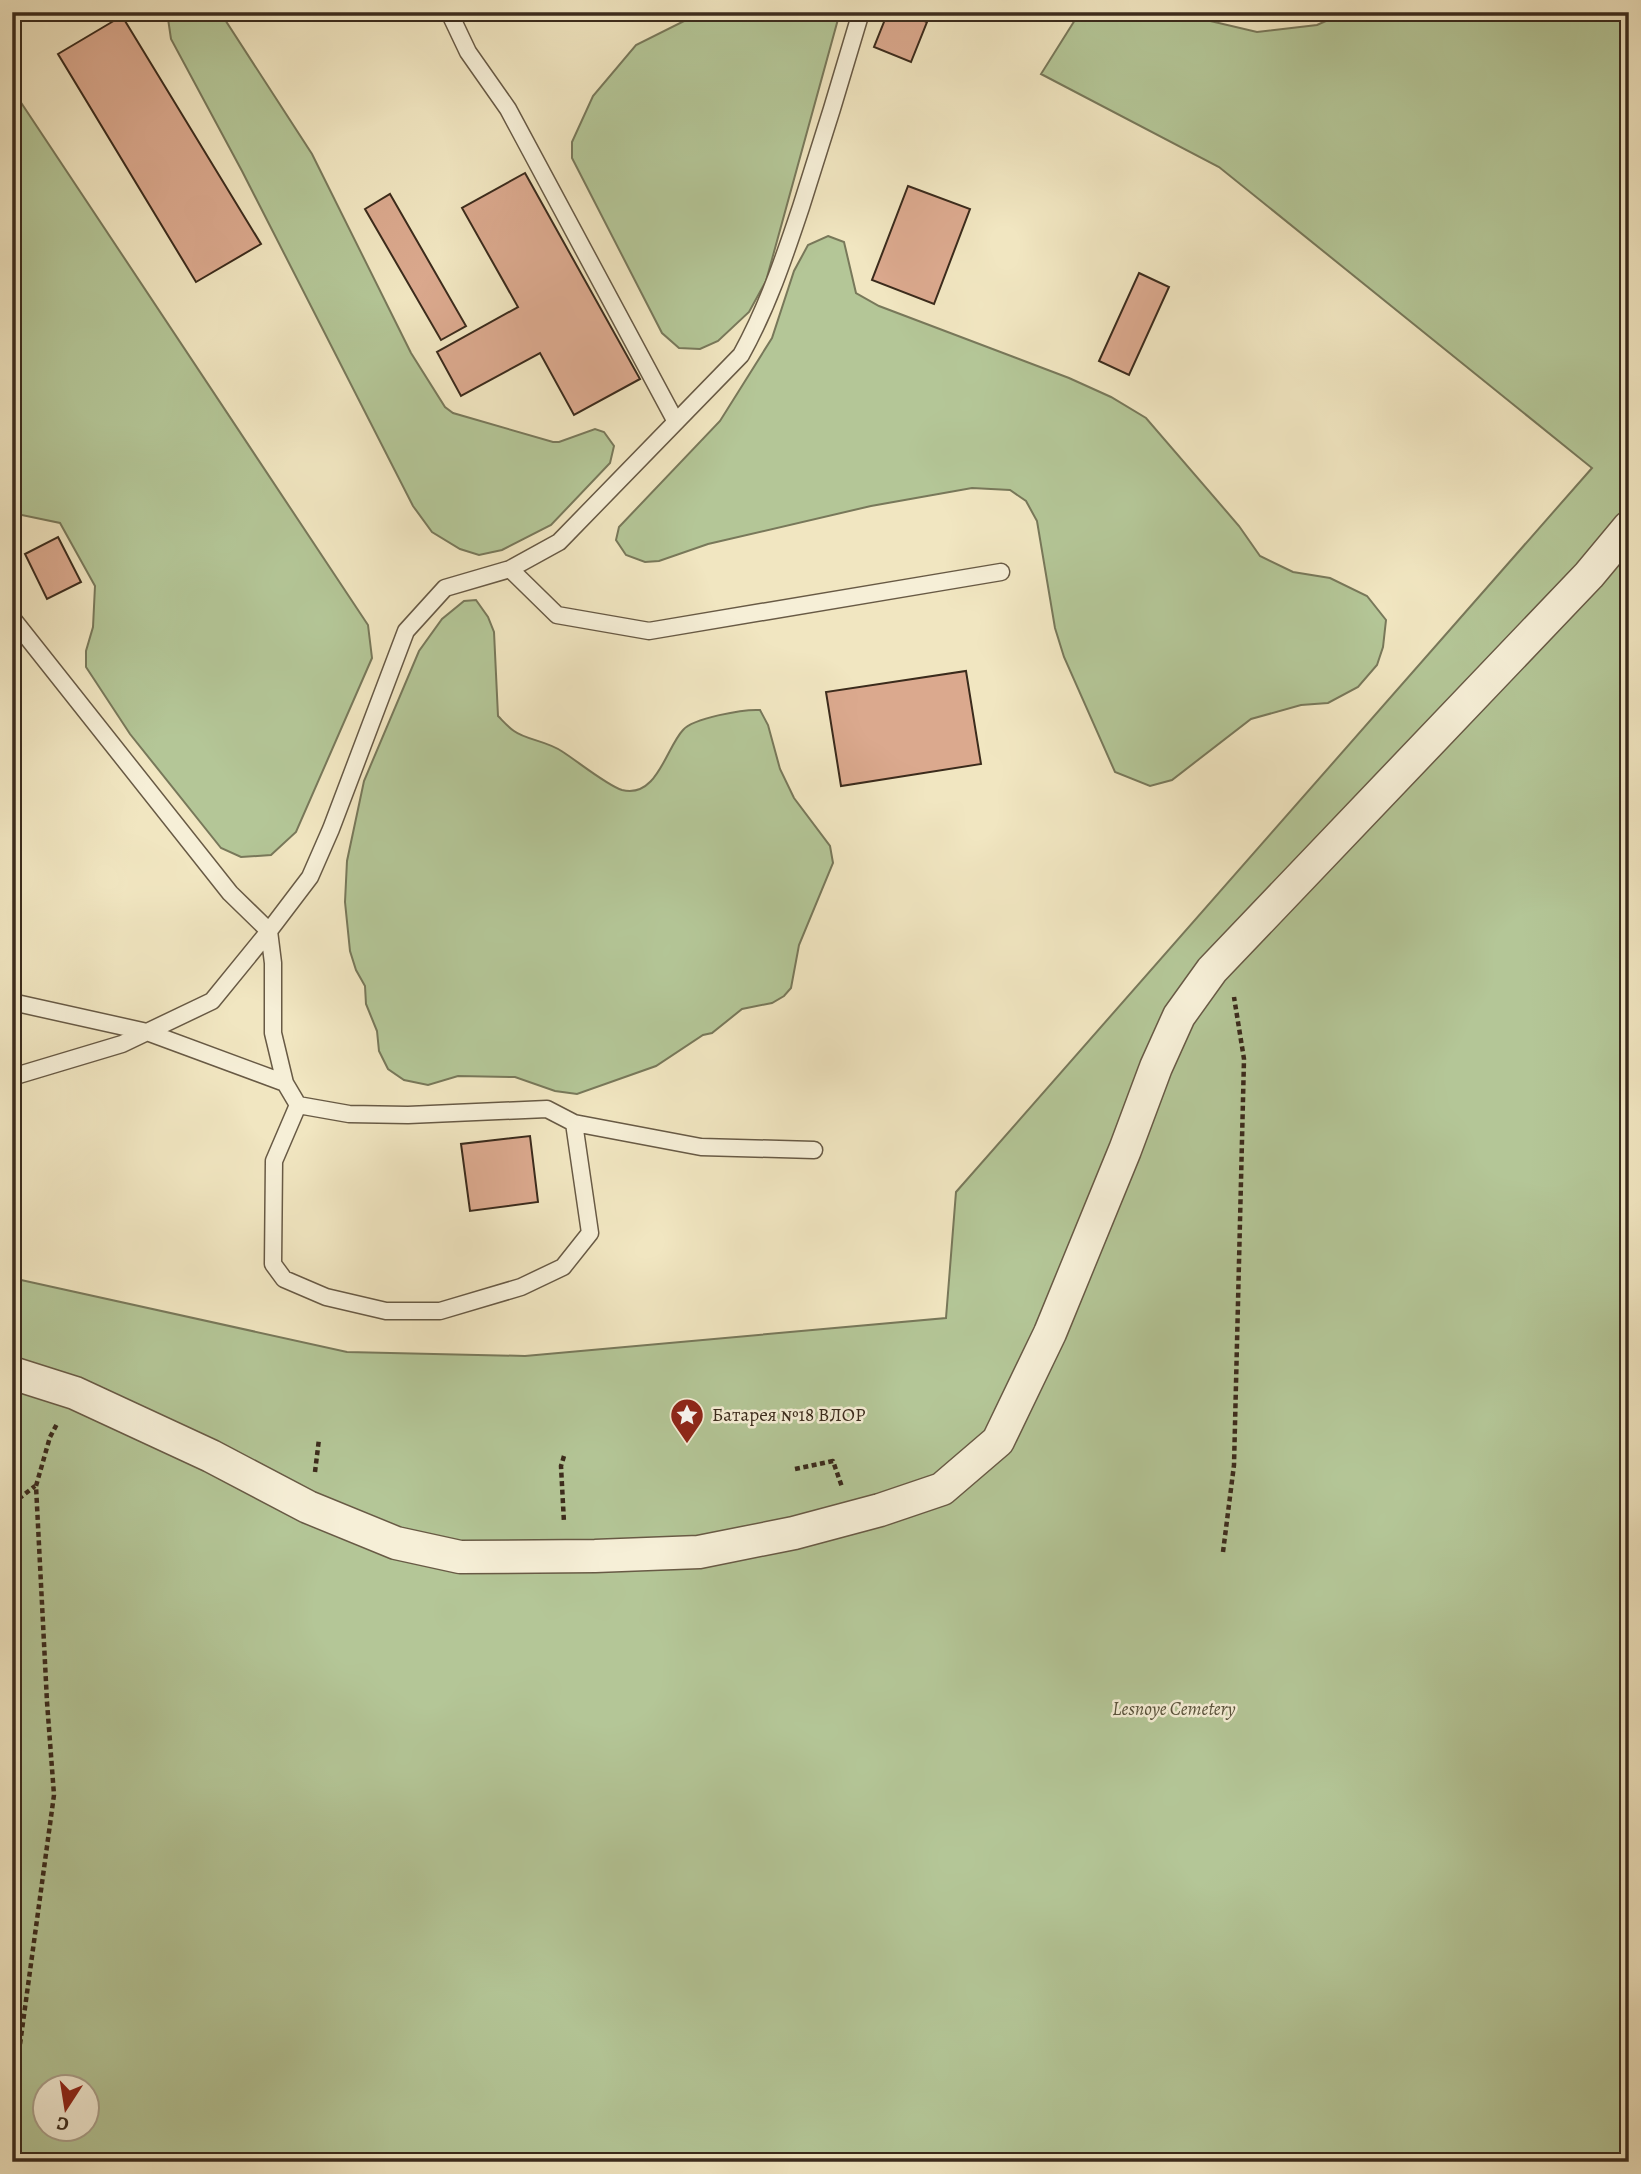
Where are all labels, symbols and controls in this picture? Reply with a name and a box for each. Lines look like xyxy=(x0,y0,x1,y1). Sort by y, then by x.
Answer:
place icon: Батарея №18 ВЛОР xyxy=(668,1396,706,1445)
place label: Батарея №18 ВЛОР xyxy=(712,1402,866,1428)
park label: Lesnoye Cemetery xyxy=(1112,1696,1236,1722)
north arrow xyxy=(32,2072,102,2142)
text: С xyxy=(54,2110,71,2138)

